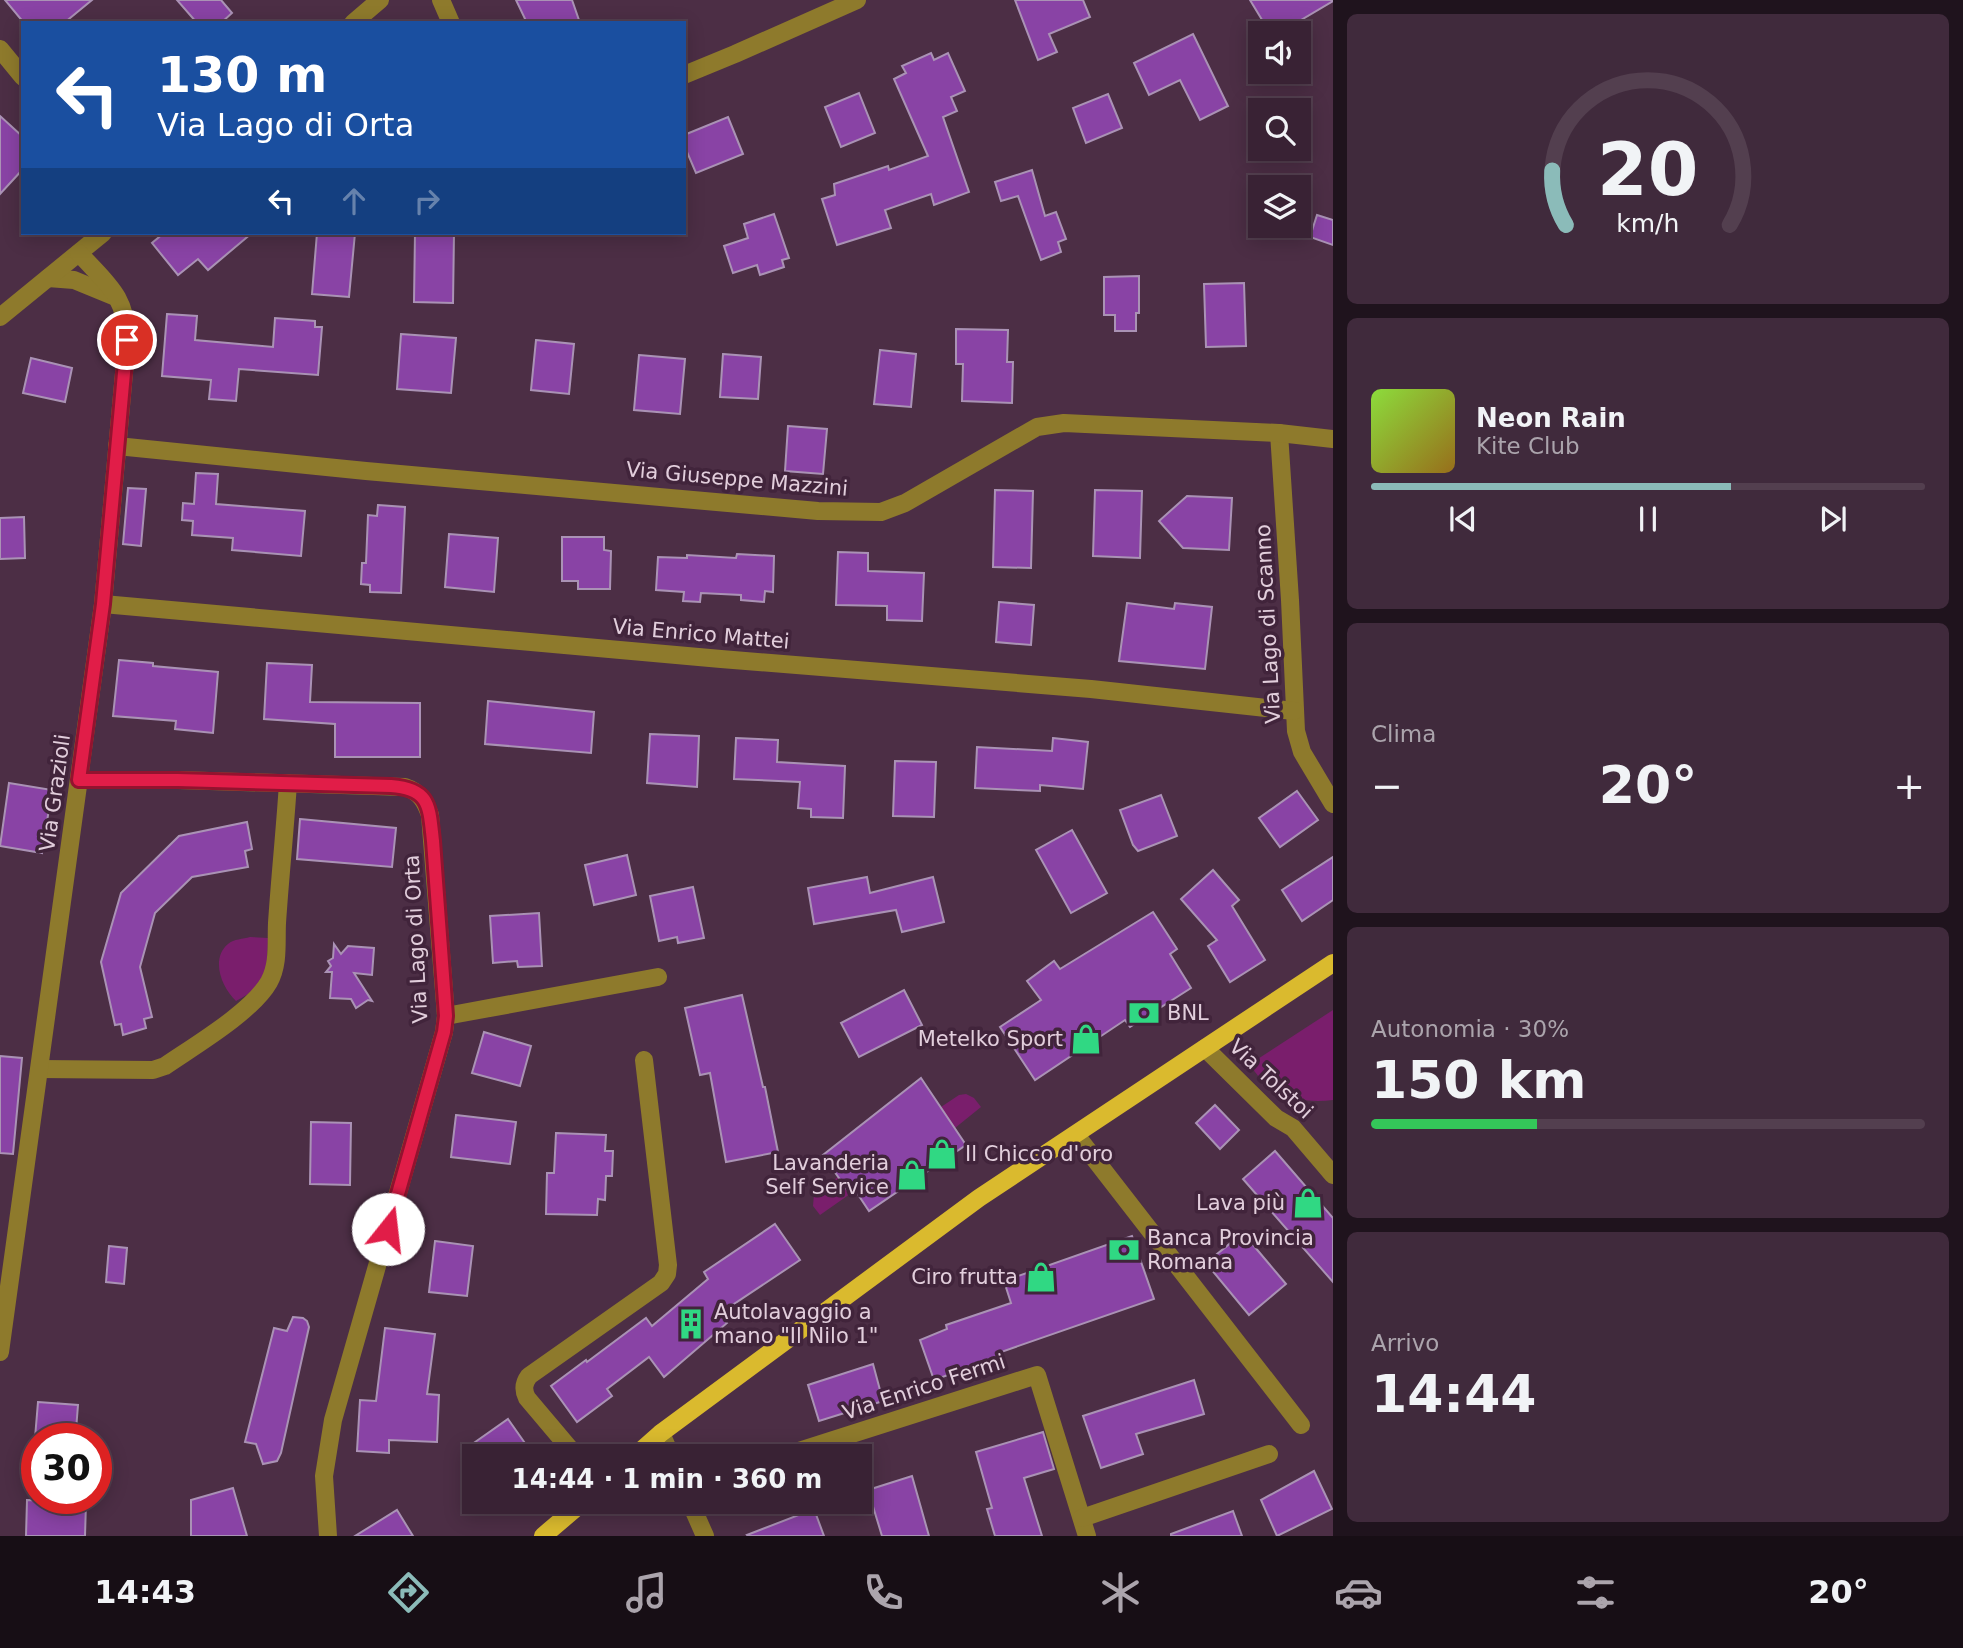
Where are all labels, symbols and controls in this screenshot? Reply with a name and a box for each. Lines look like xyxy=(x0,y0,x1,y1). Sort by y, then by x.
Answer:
map controls xyxy=(1248,21,1311,238)
button: sound xyxy=(1248,21,1311,84)
text: 130 m xyxy=(157,47,327,104)
icon: left xyxy=(42,49,133,140)
button: search xyxy=(1248,98,1311,161)
text: Via Lago di Orta xyxy=(157,106,414,144)
text: 20 xyxy=(1597,128,1699,213)
button: layers xyxy=(1248,175,1311,238)
icon: left xyxy=(262,182,300,220)
icon: ahead xyxy=(335,182,373,220)
icon: right xyxy=(408,182,446,220)
text: km/h xyxy=(1616,209,1680,238)
pin xyxy=(97,310,157,370)
icon: arrive xyxy=(108,321,146,359)
text: Neon Rain xyxy=(1476,403,1626,433)
text: Kite Club xyxy=(1476,433,1580,459)
street label: Via Giuseppe Mazzini xyxy=(625,457,849,501)
icon: previous xyxy=(1444,500,1482,538)
icon: pause xyxy=(1629,500,1667,538)
icon: next xyxy=(1814,500,1852,538)
street label: Via Lago di Scanno xyxy=(1251,524,1285,724)
street label: Via Enrico Mattei xyxy=(611,614,791,654)
text: Clima xyxy=(1371,721,1436,747)
street label: Via Grazioli xyxy=(35,733,75,853)
text: 20° xyxy=(1599,755,1697,815)
text: − xyxy=(1371,764,1403,808)
text: + xyxy=(1893,764,1925,808)
street label: Via Lago di Orta xyxy=(400,854,432,1024)
bank icon: BNL xyxy=(1127,996,1161,1030)
place label: BNL xyxy=(1167,1001,1209,1025)
text: Autonomia · 30% xyxy=(1371,1016,1569,1042)
shop icon: Metelko Sport xyxy=(1069,1022,1103,1056)
place label: Metelko Sport xyxy=(918,1027,1063,1051)
street label: Via Tolstoi xyxy=(1224,1034,1318,1124)
text: 150 km xyxy=(1371,1050,1586,1110)
shop icon: Il Chicco d'oro xyxy=(925,1137,959,1171)
place label: Il Chicco d'oro xyxy=(965,1142,1113,1166)
place label: Lavanderia Self Service xyxy=(765,1151,889,1199)
shop icon: Lavanderia Self Service xyxy=(895,1158,929,1192)
shop icon: Lava più xyxy=(1291,1186,1325,1220)
place label: Lava più xyxy=(1196,1191,1285,1215)
position arrow xyxy=(351,1192,425,1266)
place label: Banca Provincia Romana xyxy=(1147,1226,1314,1274)
bank icon: Banca Provincia Romana xyxy=(1107,1233,1141,1267)
shop icon: Ciro frutta xyxy=(1024,1260,1058,1294)
place label: Ciro frutta xyxy=(911,1265,1018,1289)
place label: Autolavaggio a mano "Il Nilo 1" xyxy=(714,1300,878,1348)
building icon: Autolavaggio a mano "Il Nilo 1" xyxy=(674,1307,708,1341)
text: Arrivo xyxy=(1371,1330,1439,1356)
street label: Via Enrico Fermi xyxy=(840,1349,1008,1425)
text: 14:44 xyxy=(1371,1364,1537,1424)
speed limit sign: 30 xyxy=(21,1423,112,1514)
text: 14:44 · 1 min · 360 m xyxy=(512,1464,822,1494)
icon: directions xyxy=(384,1568,433,1617)
icon: music xyxy=(622,1568,671,1617)
icon: phone xyxy=(859,1568,908,1617)
icon: climate xyxy=(1096,1568,1145,1617)
icon: car xyxy=(1334,1568,1383,1617)
icon: filters xyxy=(1571,1568,1620,1617)
text: 14:43 xyxy=(94,1573,196,1611)
text: 20° xyxy=(1808,1573,1869,1611)

